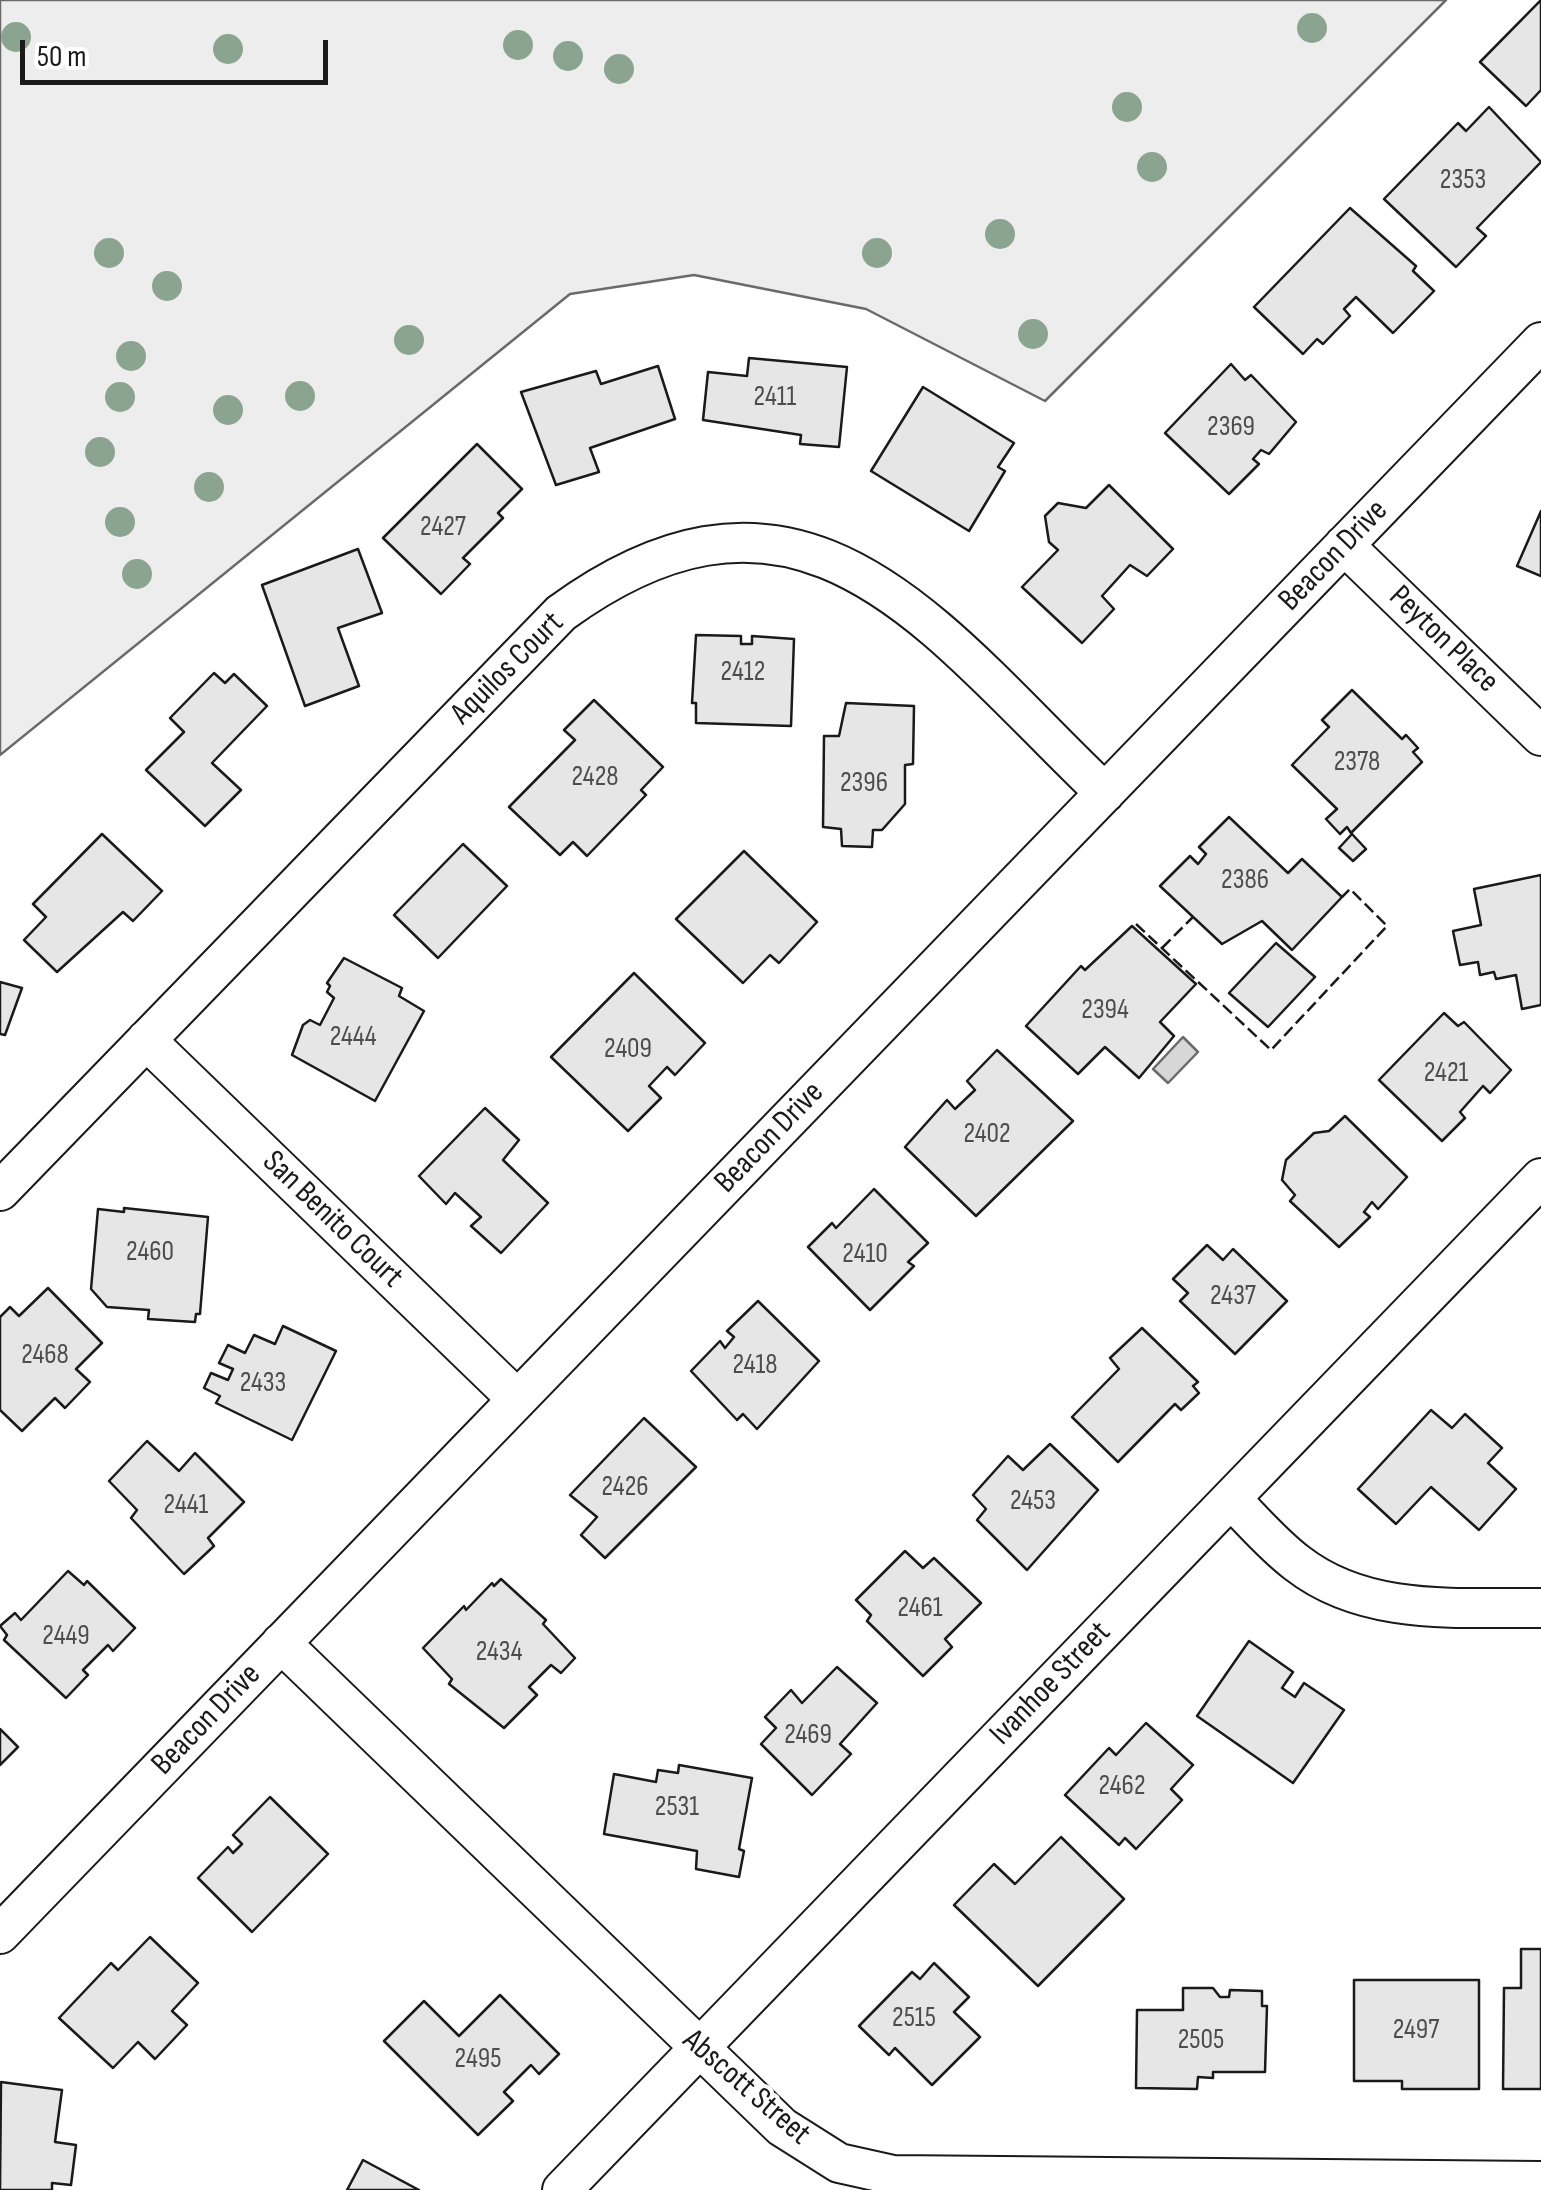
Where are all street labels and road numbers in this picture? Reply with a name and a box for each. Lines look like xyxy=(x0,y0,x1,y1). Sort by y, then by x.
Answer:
street label: Beacon Drive xyxy=(1272,492,1396,620)
street label: Peyton Place xyxy=(1380,578,1506,702)
street label: Aquilos Court xyxy=(444,605,572,733)
street label: Beacon Drive xyxy=(708,1074,832,1202)
street label: San Benito Court xyxy=(254,1143,410,1297)
street label: Ivanhoe Street xyxy=(983,1614,1119,1754)
street label: Beacon Drive xyxy=(145,1656,269,1784)
street label: Abscott Street xyxy=(674,2022,818,2154)

